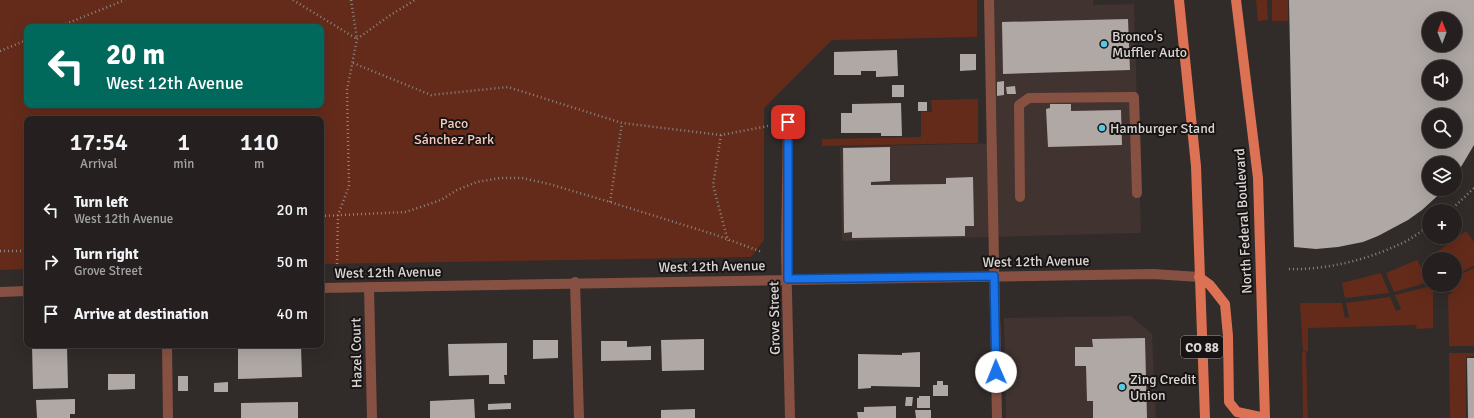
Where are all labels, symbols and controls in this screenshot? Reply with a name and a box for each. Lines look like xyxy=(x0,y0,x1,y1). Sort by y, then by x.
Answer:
north arrow xyxy=(1422,12,1462,52)
map controls xyxy=(1422,12,1462,292)
place label: Bronco's Muffler Auto xyxy=(1112,28,1187,61)
text: 20 m xyxy=(106,38,165,72)
marker: Bronco's Muffler Auto xyxy=(1099,39,1109,49)
icon: left xyxy=(40,40,92,92)
button: sound xyxy=(1422,60,1462,100)
text: West 12th Avenue xyxy=(106,72,244,94)
pin xyxy=(771,105,805,139)
button: search xyxy=(1422,108,1462,148)
icon: arrive xyxy=(777,111,799,133)
park label: Paco Sánchez Park xyxy=(414,115,494,148)
place label: Hamburger Stand xyxy=(1110,120,1215,137)
marker: Hamburger Stand xyxy=(1097,123,1107,133)
text: 17:54 xyxy=(69,127,128,157)
text: 1 xyxy=(177,127,190,157)
text: 110 xyxy=(240,127,279,157)
street label: North Federal Boulevard xyxy=(1231,148,1256,294)
text: Arrival xyxy=(80,156,117,172)
text: min xyxy=(173,156,194,172)
text: m xyxy=(254,156,264,172)
button: layers xyxy=(1422,156,1462,196)
text: Turn left xyxy=(74,193,128,211)
icon: left xyxy=(40,199,62,221)
text: 20 m xyxy=(277,201,308,219)
button: + xyxy=(1422,204,1462,244)
text: West 12th Avenue xyxy=(74,211,173,227)
text: Turn right xyxy=(74,245,139,263)
icon: right xyxy=(40,251,62,273)
street label: West 12th Avenue xyxy=(982,252,1090,271)
button: − xyxy=(1422,252,1462,292)
text: 50 m xyxy=(277,253,308,271)
street label: West 12th Avenue xyxy=(658,257,766,276)
text: Grove Street xyxy=(74,263,143,279)
street label: West 12th Avenue xyxy=(334,263,442,282)
street label: Grove Street xyxy=(765,281,784,355)
icon: arrive xyxy=(40,303,62,325)
text: Arrive at destination xyxy=(74,305,209,323)
text: 40 m xyxy=(277,305,308,323)
street label: Hazel Court xyxy=(347,318,366,388)
road number: CO 88 xyxy=(1181,336,1223,358)
position arrow xyxy=(975,351,1017,393)
place label: Zing Credit Union xyxy=(1130,371,1196,404)
marker: Zing Credit Union xyxy=(1117,382,1127,392)

